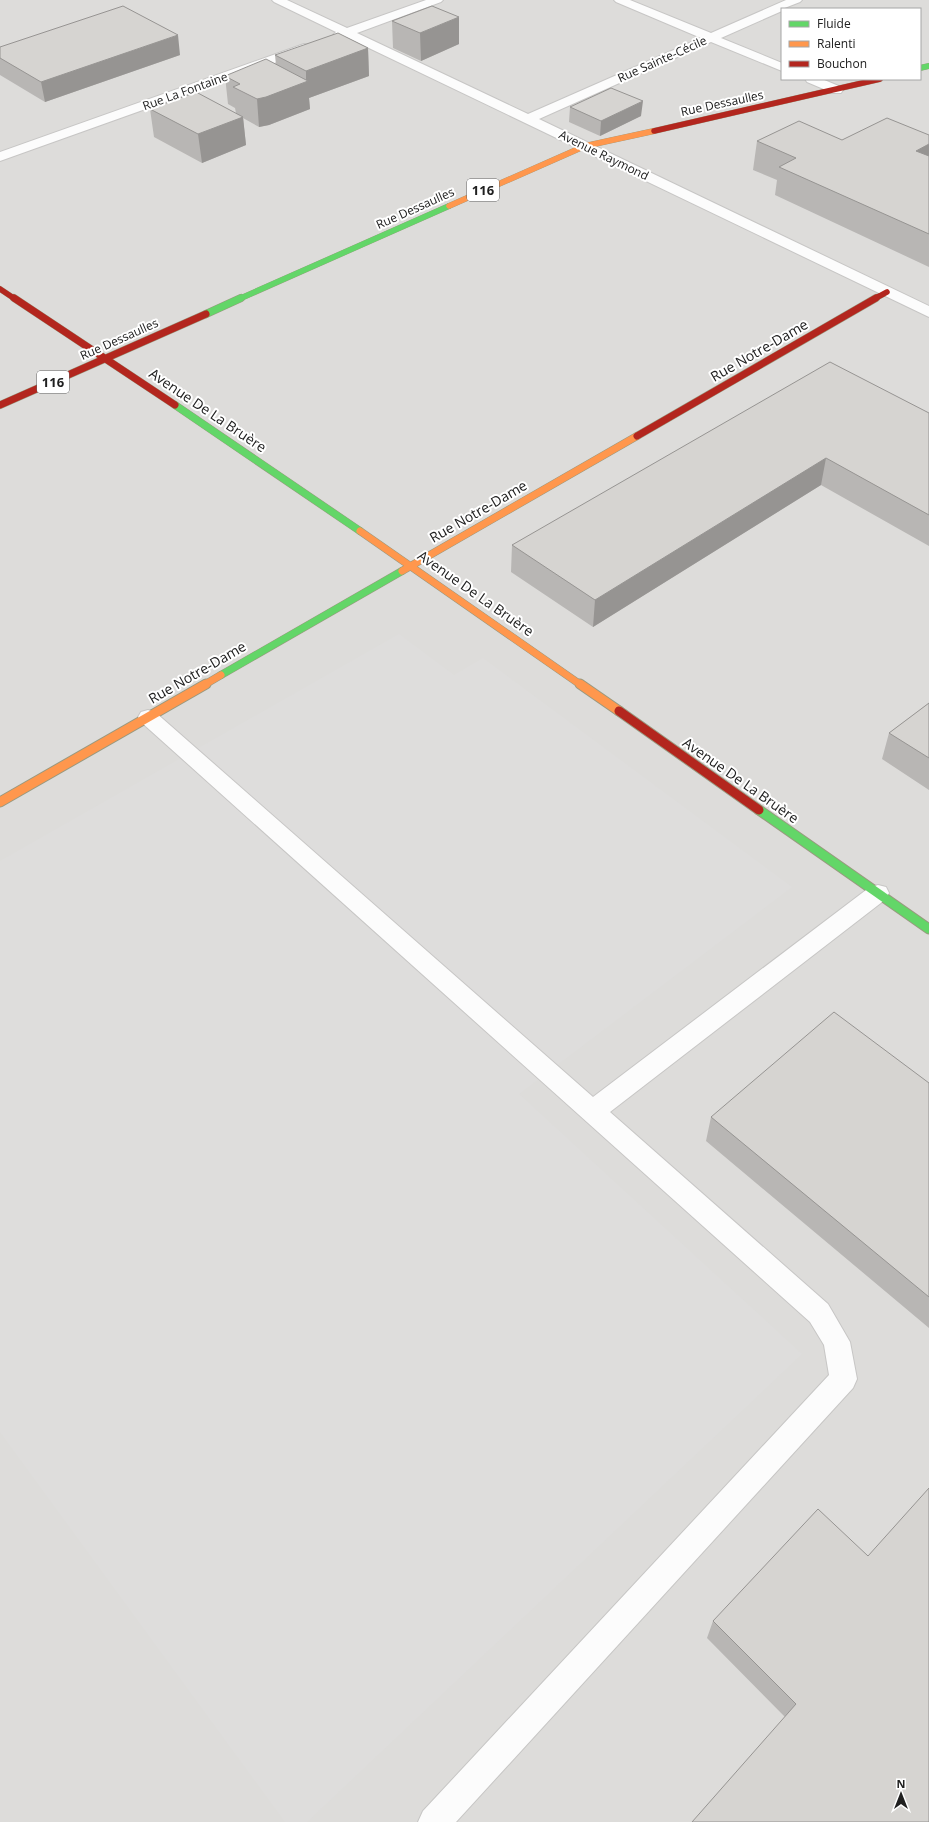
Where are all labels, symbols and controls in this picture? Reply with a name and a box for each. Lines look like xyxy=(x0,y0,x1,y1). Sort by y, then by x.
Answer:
legend xyxy=(781,8,921,80)
text: Fluide xyxy=(817,15,851,32)
street label: Rue Sainte-Cécile xyxy=(615,32,710,86)
text: Ralenti xyxy=(817,35,856,52)
text: Bouchon xyxy=(817,55,867,72)
street label: Rue La Fontaine xyxy=(140,68,230,114)
street label: Rue Dessaulles xyxy=(679,86,765,120)
street label: Avenue Raymond xyxy=(556,126,652,184)
road number: 116 xyxy=(467,179,499,201)
street label: Rue Dessaulles xyxy=(373,183,457,233)
street label: Rue Dessaulles xyxy=(77,314,161,364)
street label: Rue Notre-Dame xyxy=(707,314,811,386)
street label: Avenue De La Bruère xyxy=(146,364,270,456)
road number: 116 xyxy=(37,371,69,393)
street label: Rue Notre-Dame xyxy=(426,475,530,547)
street label: Avenue De La Bruère xyxy=(414,546,538,640)
street label: Rue Notre-Dame xyxy=(145,636,249,708)
street label: Avenue De La Bruère xyxy=(679,733,803,827)
north arrow xyxy=(881,1774,921,1814)
text: N xyxy=(897,1776,905,1791)

